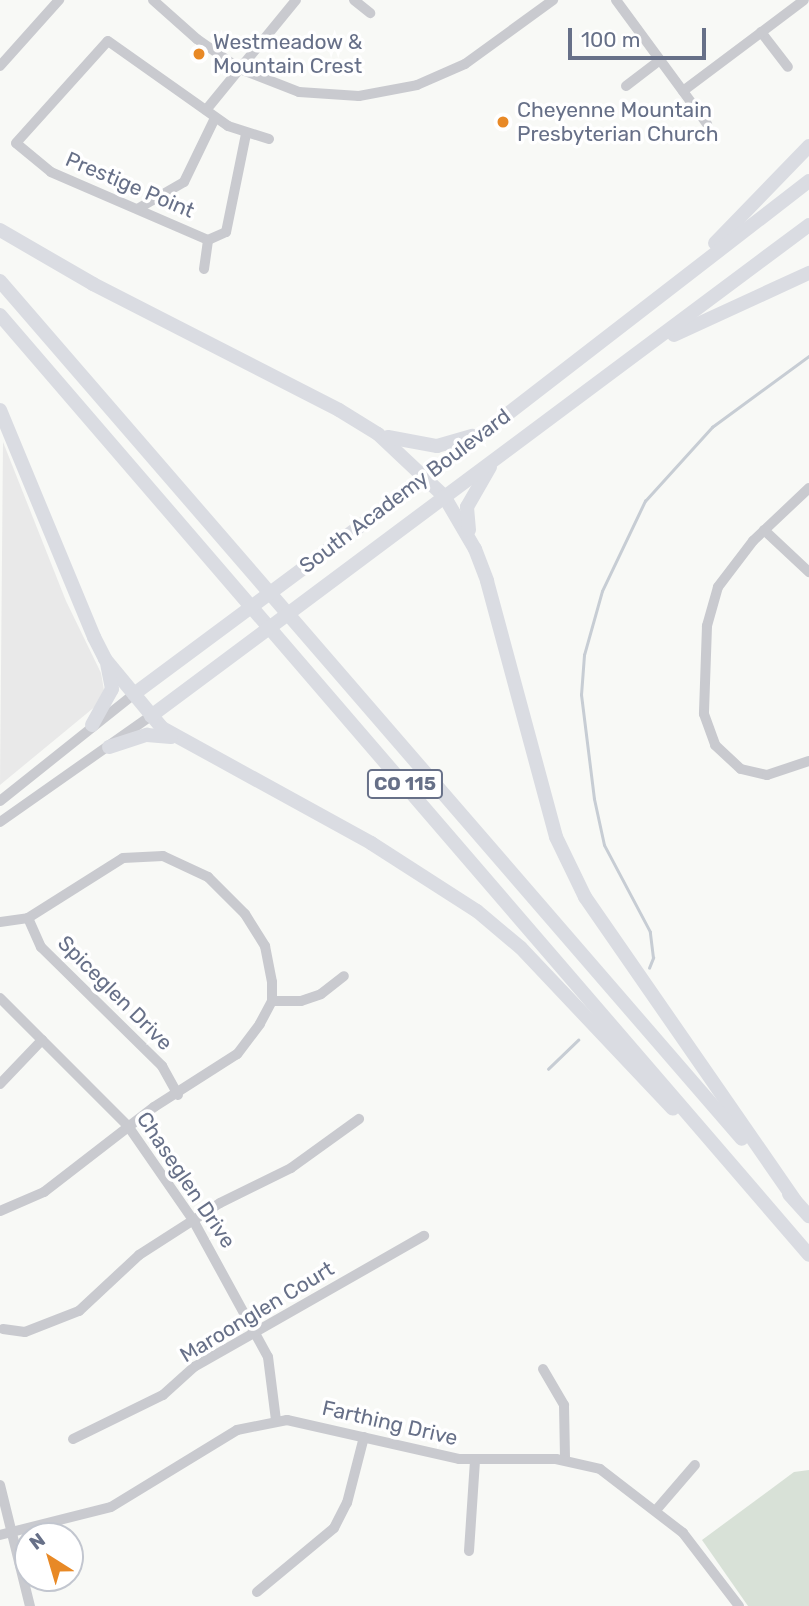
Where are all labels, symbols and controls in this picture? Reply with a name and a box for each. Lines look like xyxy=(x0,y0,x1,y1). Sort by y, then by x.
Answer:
scale bar xyxy=(571,14,709,58)
text: 100 m xyxy=(581,27,640,52)
place label: Westmeadow & Mountain Crest xyxy=(213,29,363,79)
marker: Westmeadow & Mountain Crest xyxy=(191,46,207,62)
place label: Cheyenne Mountain Presbyterian Church xyxy=(517,97,718,147)
marker: Cheyenne Mountain Presbyterian Church xyxy=(495,114,511,130)
street label: Prestige Point xyxy=(62,146,198,224)
street label: South Academy Boulevard xyxy=(294,403,516,579)
road number: CO 115 xyxy=(366,768,444,800)
street label: Spiceglen Drive xyxy=(52,930,178,1056)
street label: Chaseglen Drive xyxy=(131,1107,241,1253)
street label: Maroonglen Court xyxy=(176,1256,338,1368)
street label: Farthing Drive xyxy=(320,1395,460,1451)
north arrow xyxy=(14,1522,84,1592)
text: N xyxy=(25,1528,50,1555)

